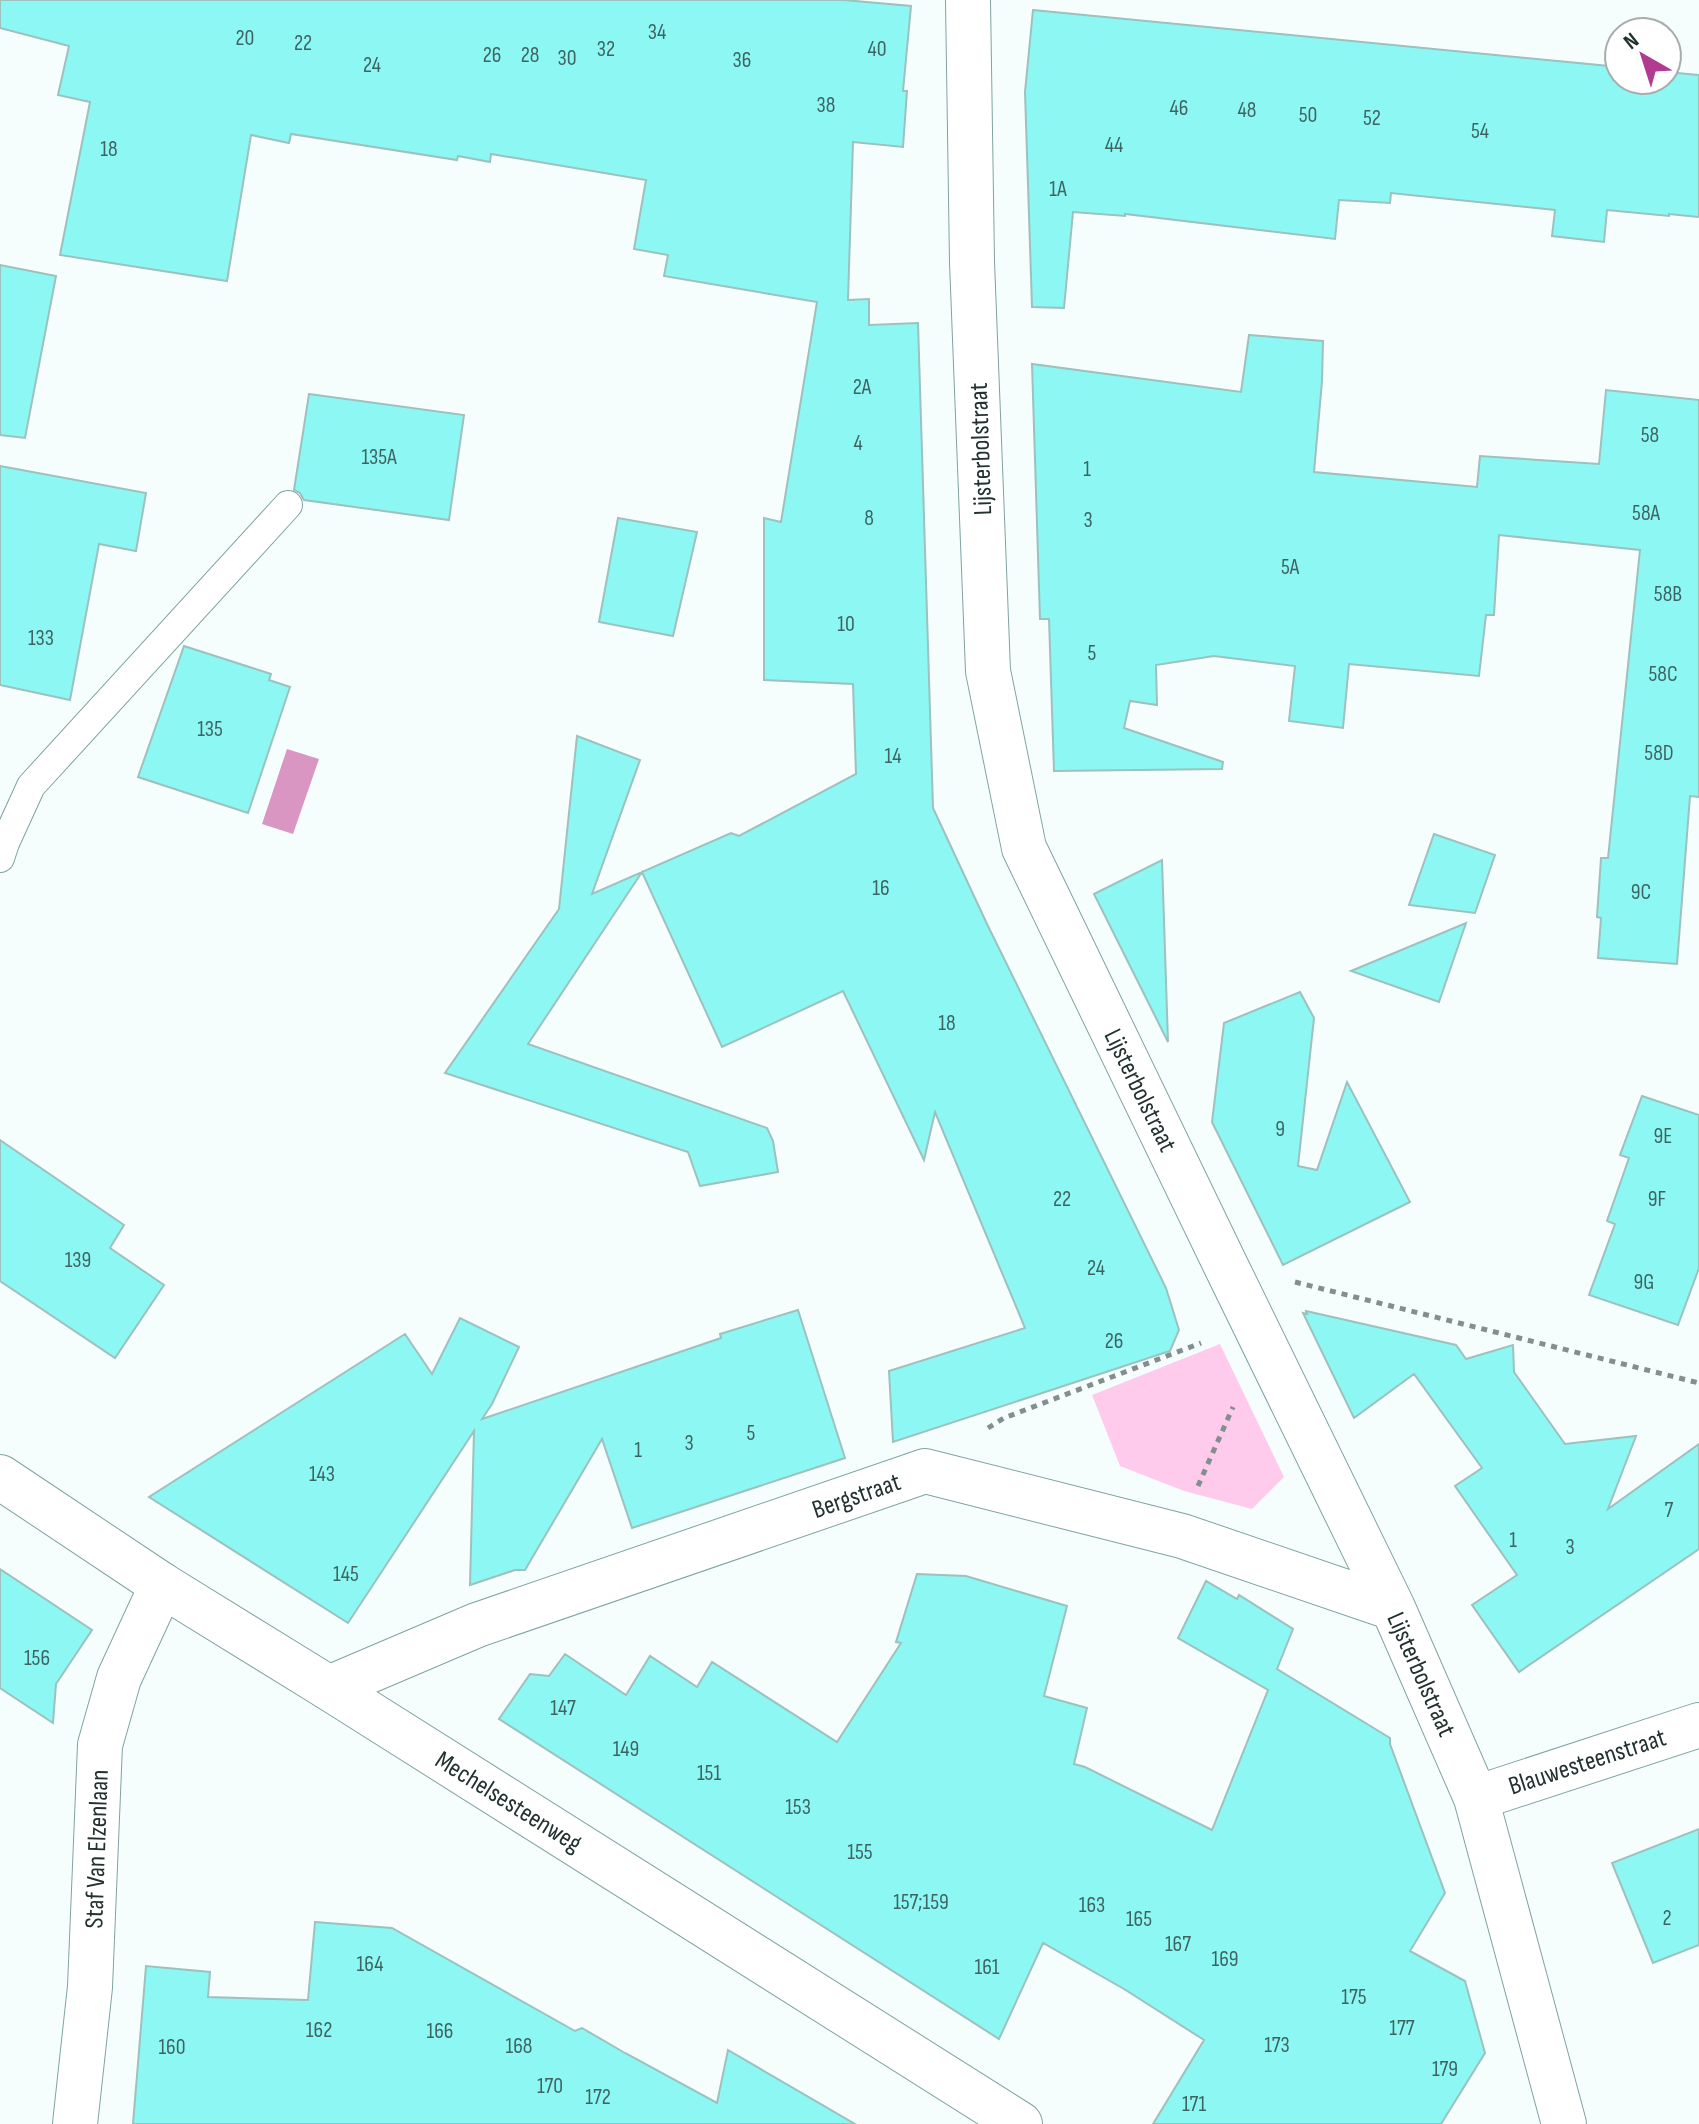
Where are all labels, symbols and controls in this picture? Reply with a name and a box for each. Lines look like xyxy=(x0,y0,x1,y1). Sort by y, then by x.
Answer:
north arrow xyxy=(1603,16,1683,96)
house number: 34 xyxy=(648,19,666,46)
house number: 20 xyxy=(236,25,254,52)
text: N xyxy=(1618,27,1644,56)
house number: 22 xyxy=(294,30,312,57)
house number: 32 xyxy=(597,36,615,63)
house number: 40 xyxy=(867,36,887,63)
house number: 26 xyxy=(483,42,501,69)
house number: 28 xyxy=(521,42,539,69)
house number: 30 xyxy=(557,45,577,72)
house number: 36 xyxy=(733,47,751,74)
house number: 24 xyxy=(363,52,381,79)
house number: 38 xyxy=(817,92,835,119)
house number: 46 xyxy=(1170,95,1188,122)
house number: 48 xyxy=(1238,97,1256,124)
house number: 50 xyxy=(1299,102,1317,129)
house number: 52 xyxy=(1363,105,1381,132)
house number: 54 xyxy=(1471,118,1489,145)
house number: 44 xyxy=(1105,132,1123,159)
house number: 18 xyxy=(100,136,118,163)
house number: 1A xyxy=(1049,176,1067,203)
house number: 2A xyxy=(853,374,872,401)
street label: Lijsterbolstraat xyxy=(964,382,999,516)
house number: 58 xyxy=(1641,422,1659,449)
house number: 4 xyxy=(853,430,863,457)
house number: 135A xyxy=(361,444,397,471)
house number: 1 xyxy=(1083,456,1091,483)
house number: 58A xyxy=(1632,500,1661,527)
house number: 8 xyxy=(864,505,874,532)
house number: 3 xyxy=(1083,507,1093,534)
house number: 5A xyxy=(1281,554,1300,581)
house number: 58B xyxy=(1654,581,1682,608)
house number: 10 xyxy=(837,611,855,638)
house number: 133 xyxy=(28,625,54,652)
house number: 5 xyxy=(1088,640,1097,667)
house number: 58C xyxy=(1648,661,1678,688)
house number: 135 xyxy=(197,716,223,743)
house number: 58D xyxy=(1644,740,1674,767)
house number: 14 xyxy=(885,743,901,770)
house number: 16 xyxy=(872,875,890,902)
house number: 9C xyxy=(1631,879,1651,906)
house number: 18 xyxy=(938,1010,956,1037)
street label: Lijsterbolstraat xyxy=(1097,1024,1183,1157)
house number: 9 xyxy=(1275,1116,1285,1143)
house number: 9E xyxy=(1654,1123,1672,1150)
house number: 22 xyxy=(1053,1186,1071,1213)
house number: 9F xyxy=(1648,1186,1666,1213)
house number: 139 xyxy=(65,1247,91,1274)
house number: 24 xyxy=(1087,1255,1105,1282)
house number: 9G xyxy=(1634,1269,1654,1296)
house number: 26 xyxy=(1105,1328,1123,1355)
house number: 5 xyxy=(747,1420,756,1447)
house number: 3 xyxy=(684,1430,694,1457)
house number: 1 xyxy=(634,1437,642,1464)
house number: 143 xyxy=(309,1461,335,1488)
street label: Bergstraat xyxy=(808,1467,905,1526)
house number: 7 xyxy=(1665,1497,1674,1524)
house number: 1 xyxy=(1509,1527,1517,1554)
house number: 3 xyxy=(1565,1534,1575,1561)
house number: 145 xyxy=(333,1561,359,1588)
street label: Lijsterbolstraat xyxy=(1379,1608,1462,1742)
house number: 156 xyxy=(24,1645,50,1672)
house number: 147 xyxy=(550,1695,576,1722)
street label: Blauwesteenstraat xyxy=(1505,1722,1670,1802)
house number: 149 xyxy=(613,1736,639,1763)
street label: Mechelsesteenweg xyxy=(429,1745,587,1860)
house number: 151 xyxy=(697,1760,721,1787)
street label: Staf Van Elzenlaan xyxy=(79,1769,116,1929)
house number: 153 xyxy=(785,1794,811,1821)
house number: 155 xyxy=(847,1839,873,1866)
house number: 157;159 xyxy=(893,1889,949,1916)
house number: 163 xyxy=(1079,1892,1105,1919)
house number: 2 xyxy=(1662,1905,1672,1932)
house number: 165 xyxy=(1126,1906,1152,1933)
house number: 167 xyxy=(1165,1931,1191,1958)
house number: 169 xyxy=(1212,1946,1238,1973)
house number: 164 xyxy=(357,1951,383,1978)
house number: 161 xyxy=(974,1954,1000,1981)
house number: 175 xyxy=(1341,1984,1367,2011)
house number: 177 xyxy=(1389,2015,1415,2042)
house number: 162 xyxy=(306,2017,332,2044)
house number: 166 xyxy=(427,2018,453,2045)
house number: 173 xyxy=(1264,2032,1290,2059)
house number: 168 xyxy=(506,2033,532,2060)
house number: 160 xyxy=(158,2034,186,2061)
house number: 179 xyxy=(1432,2056,1458,2083)
house number: 170 xyxy=(537,2073,563,2100)
house number: 172 xyxy=(585,2084,611,2111)
house number: 171 xyxy=(1182,2091,1206,2118)

